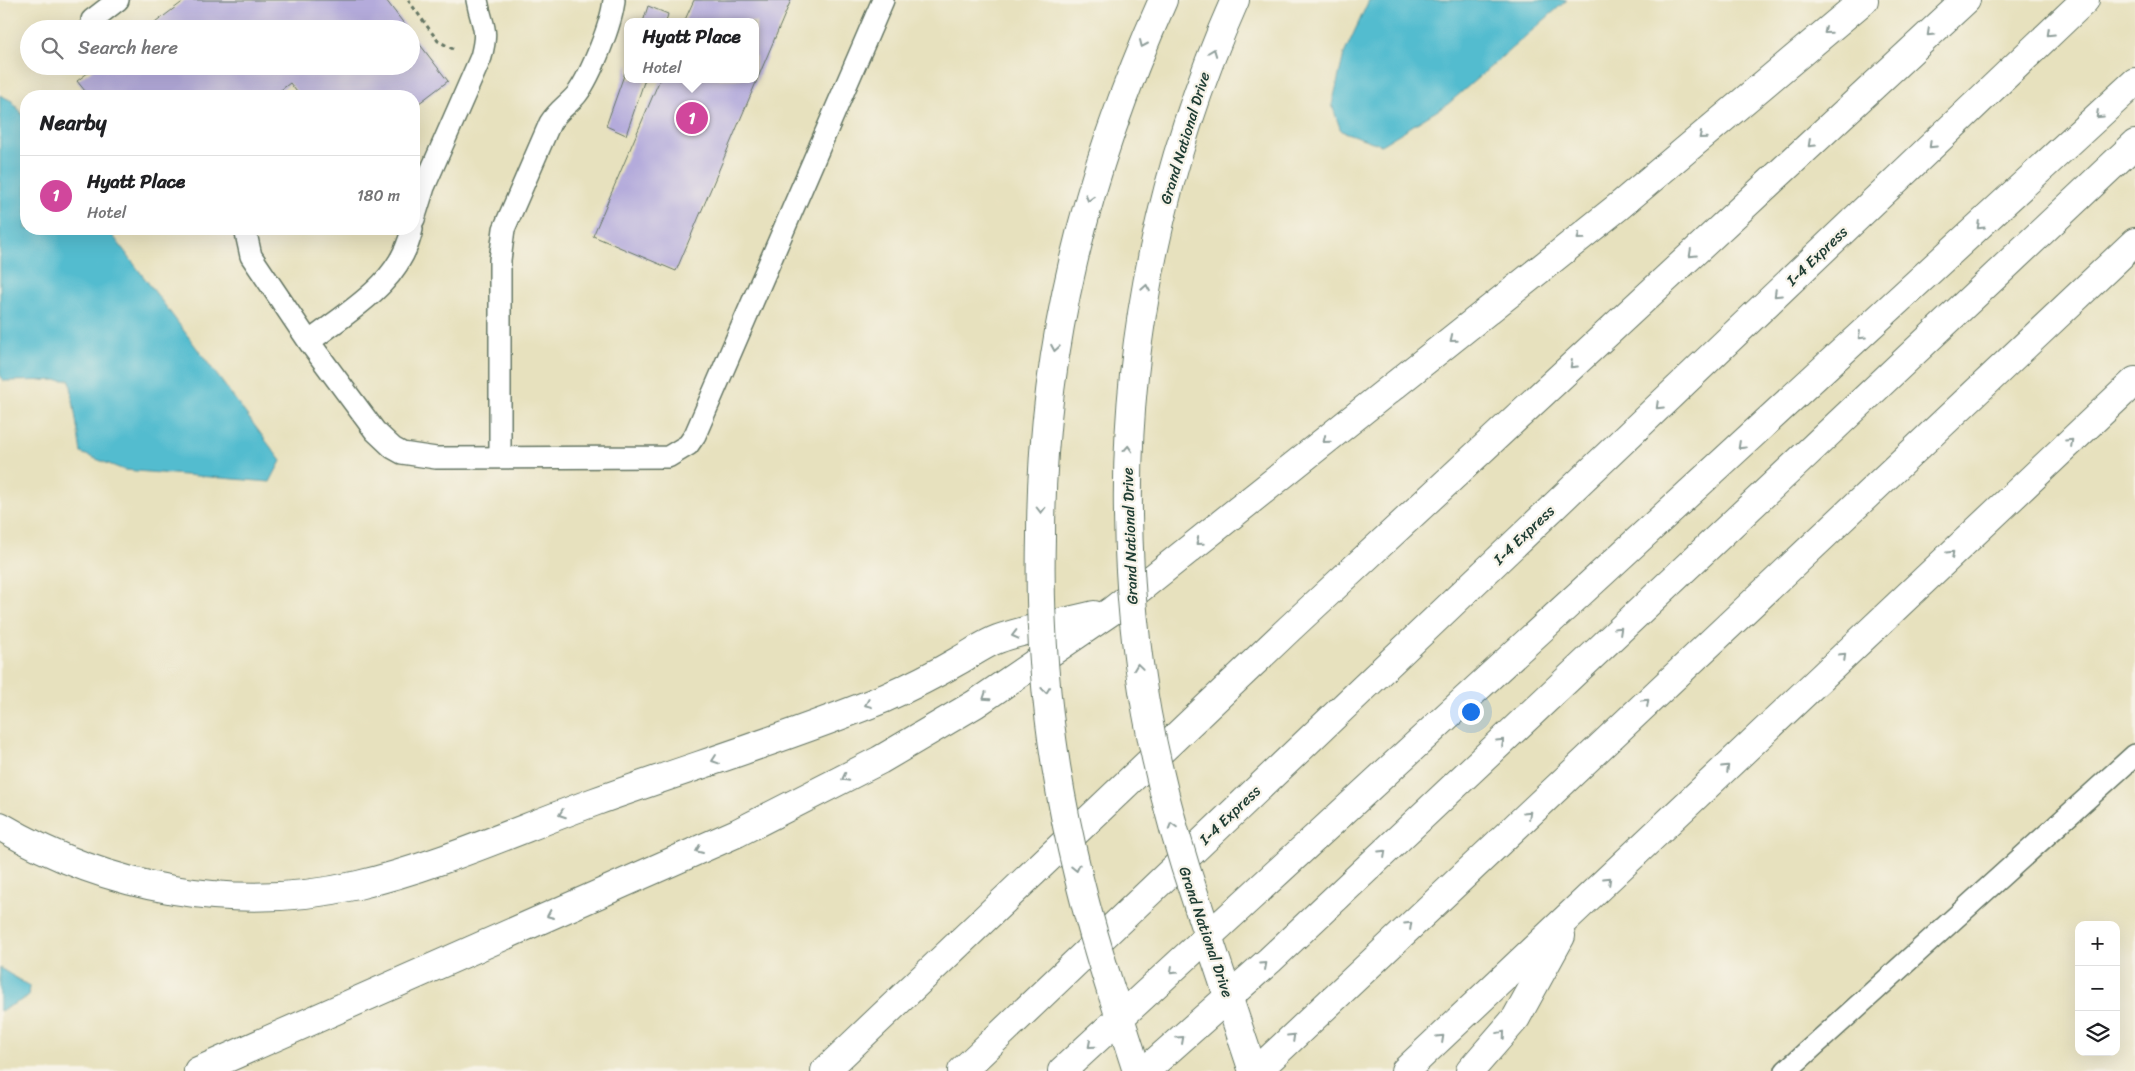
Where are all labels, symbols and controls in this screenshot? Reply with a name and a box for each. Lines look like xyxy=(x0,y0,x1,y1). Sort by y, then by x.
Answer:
popup xyxy=(624,18,759,83)
search box xyxy=(20,20,420,75)
text: Hyatt Place xyxy=(642,20,741,53)
one-way arrow xyxy=(1824,26,1833,34)
one-way arrow xyxy=(1927,27,1936,36)
one-way arrow xyxy=(2047,27,2056,36)
text: Search here xyxy=(78,31,178,64)
icon: search xyxy=(38,34,66,62)
one-way arrow xyxy=(1139,39,1149,48)
one-way arrow xyxy=(1207,49,1217,57)
text: Hotel xyxy=(642,53,682,82)
street label: Grand National Drive xyxy=(1153,68,1218,207)
pin: 1 xyxy=(676,99,708,137)
text: Nearby xyxy=(40,104,106,142)
one-way arrow xyxy=(2096,110,2105,119)
one-way arrow xyxy=(1699,130,1708,139)
one-way arrow xyxy=(1807,138,1816,147)
one-way arrow xyxy=(1929,140,1938,149)
text: Hyatt Place xyxy=(87,165,185,198)
text: 1 xyxy=(53,181,59,210)
text: 180 m xyxy=(357,181,400,210)
one-way arrow xyxy=(1084,193,1095,202)
text: Hotel xyxy=(87,198,126,227)
street label: I-4 Express xyxy=(1779,220,1854,293)
one-way arrow xyxy=(1976,220,1985,229)
one-way arrow xyxy=(1577,232,1586,240)
one-way arrow xyxy=(1688,249,1697,258)
one-way arrow xyxy=(1140,283,1151,292)
one-way arrow xyxy=(1773,288,1782,297)
one-way arrow xyxy=(1857,330,1866,339)
one-way arrow xyxy=(1450,333,1459,341)
one-way arrow xyxy=(1050,344,1060,352)
one-way arrow xyxy=(1569,359,1578,368)
one-way arrow xyxy=(1656,400,1665,409)
one-way arrow xyxy=(1323,435,1332,443)
one-way arrow xyxy=(2064,439,2073,448)
one-way arrow xyxy=(1738,440,1747,449)
one-way arrow xyxy=(1123,445,1134,453)
street label: Grand National Drive xyxy=(1115,467,1145,605)
street label: I-4 Express xyxy=(1486,499,1561,572)
one-way arrow xyxy=(1036,506,1046,514)
one-way arrow xyxy=(1196,536,1205,544)
one-way arrow xyxy=(1946,551,1955,560)
one-way arrow xyxy=(1614,627,1623,636)
one-way arrow xyxy=(1010,629,1019,640)
one-way arrow xyxy=(1838,653,1847,662)
one-way arrow xyxy=(1134,663,1144,672)
one-way arrow xyxy=(1040,687,1051,695)
one-way arrow xyxy=(982,691,991,700)
one-way arrow xyxy=(864,698,873,709)
your location xyxy=(1458,699,1484,725)
one-way arrow xyxy=(1640,699,1649,708)
one-way arrow xyxy=(1495,739,1504,748)
one-way arrow xyxy=(712,754,720,764)
one-way arrow xyxy=(1720,765,1729,774)
one-way arrow xyxy=(841,772,850,782)
street label: I-4 Express xyxy=(1192,779,1267,852)
one-way arrow xyxy=(559,808,567,818)
one-way arrow xyxy=(1522,811,1531,820)
one-way arrow xyxy=(1167,823,1177,831)
one-way arrow xyxy=(695,843,704,854)
one-way arrow xyxy=(1377,850,1386,859)
one-way arrow xyxy=(1070,863,1081,872)
street label: Grand National Drive xyxy=(1171,863,1241,1001)
one-way arrow xyxy=(1603,877,1612,886)
one-way arrow xyxy=(546,908,555,919)
map controls xyxy=(2075,921,2120,1056)
button: + xyxy=(2075,921,2120,966)
one-way arrow xyxy=(1404,922,1413,931)
one-way arrow xyxy=(1259,961,1268,970)
one-way arrow xyxy=(1169,965,1178,974)
button: − xyxy=(2075,966,2120,1011)
button: layers xyxy=(2075,1011,2120,1056)
one-way arrow xyxy=(1496,1031,1505,1040)
one-way arrow xyxy=(1286,1034,1295,1043)
one-way arrow xyxy=(1435,1035,1444,1044)
one-way arrow xyxy=(1175,1036,1184,1044)
one-way arrow xyxy=(1088,1039,1097,1048)

